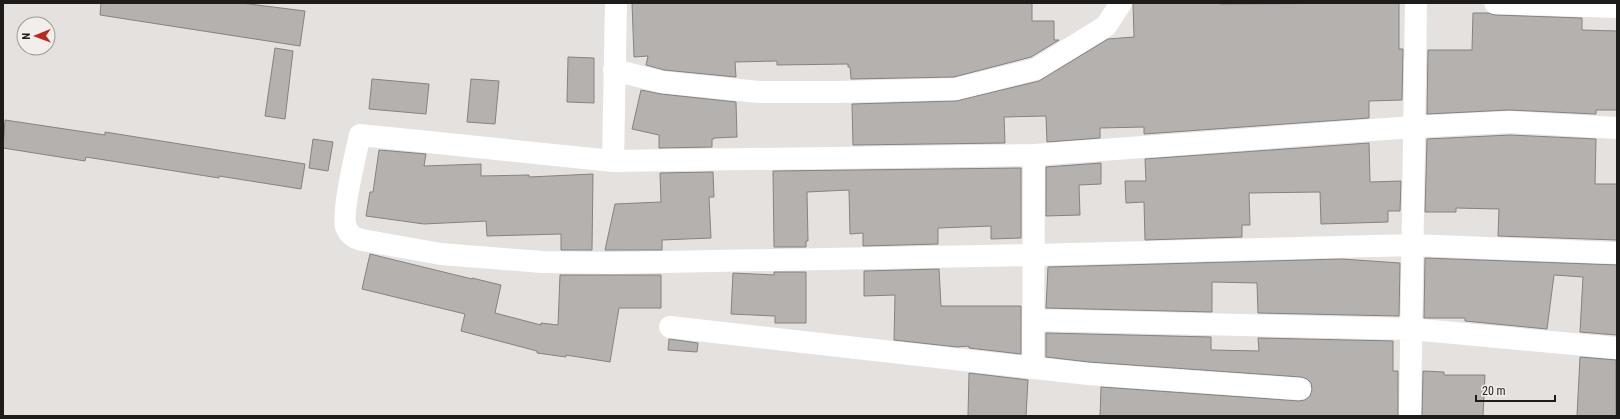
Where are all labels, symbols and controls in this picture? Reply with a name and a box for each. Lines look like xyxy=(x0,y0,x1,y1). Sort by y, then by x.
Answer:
north arrow xyxy=(16,16,56,56)
text: N xyxy=(20,32,33,40)
scale bar xyxy=(1476,377,1555,403)
text: 20 m xyxy=(1482,384,1506,398)

